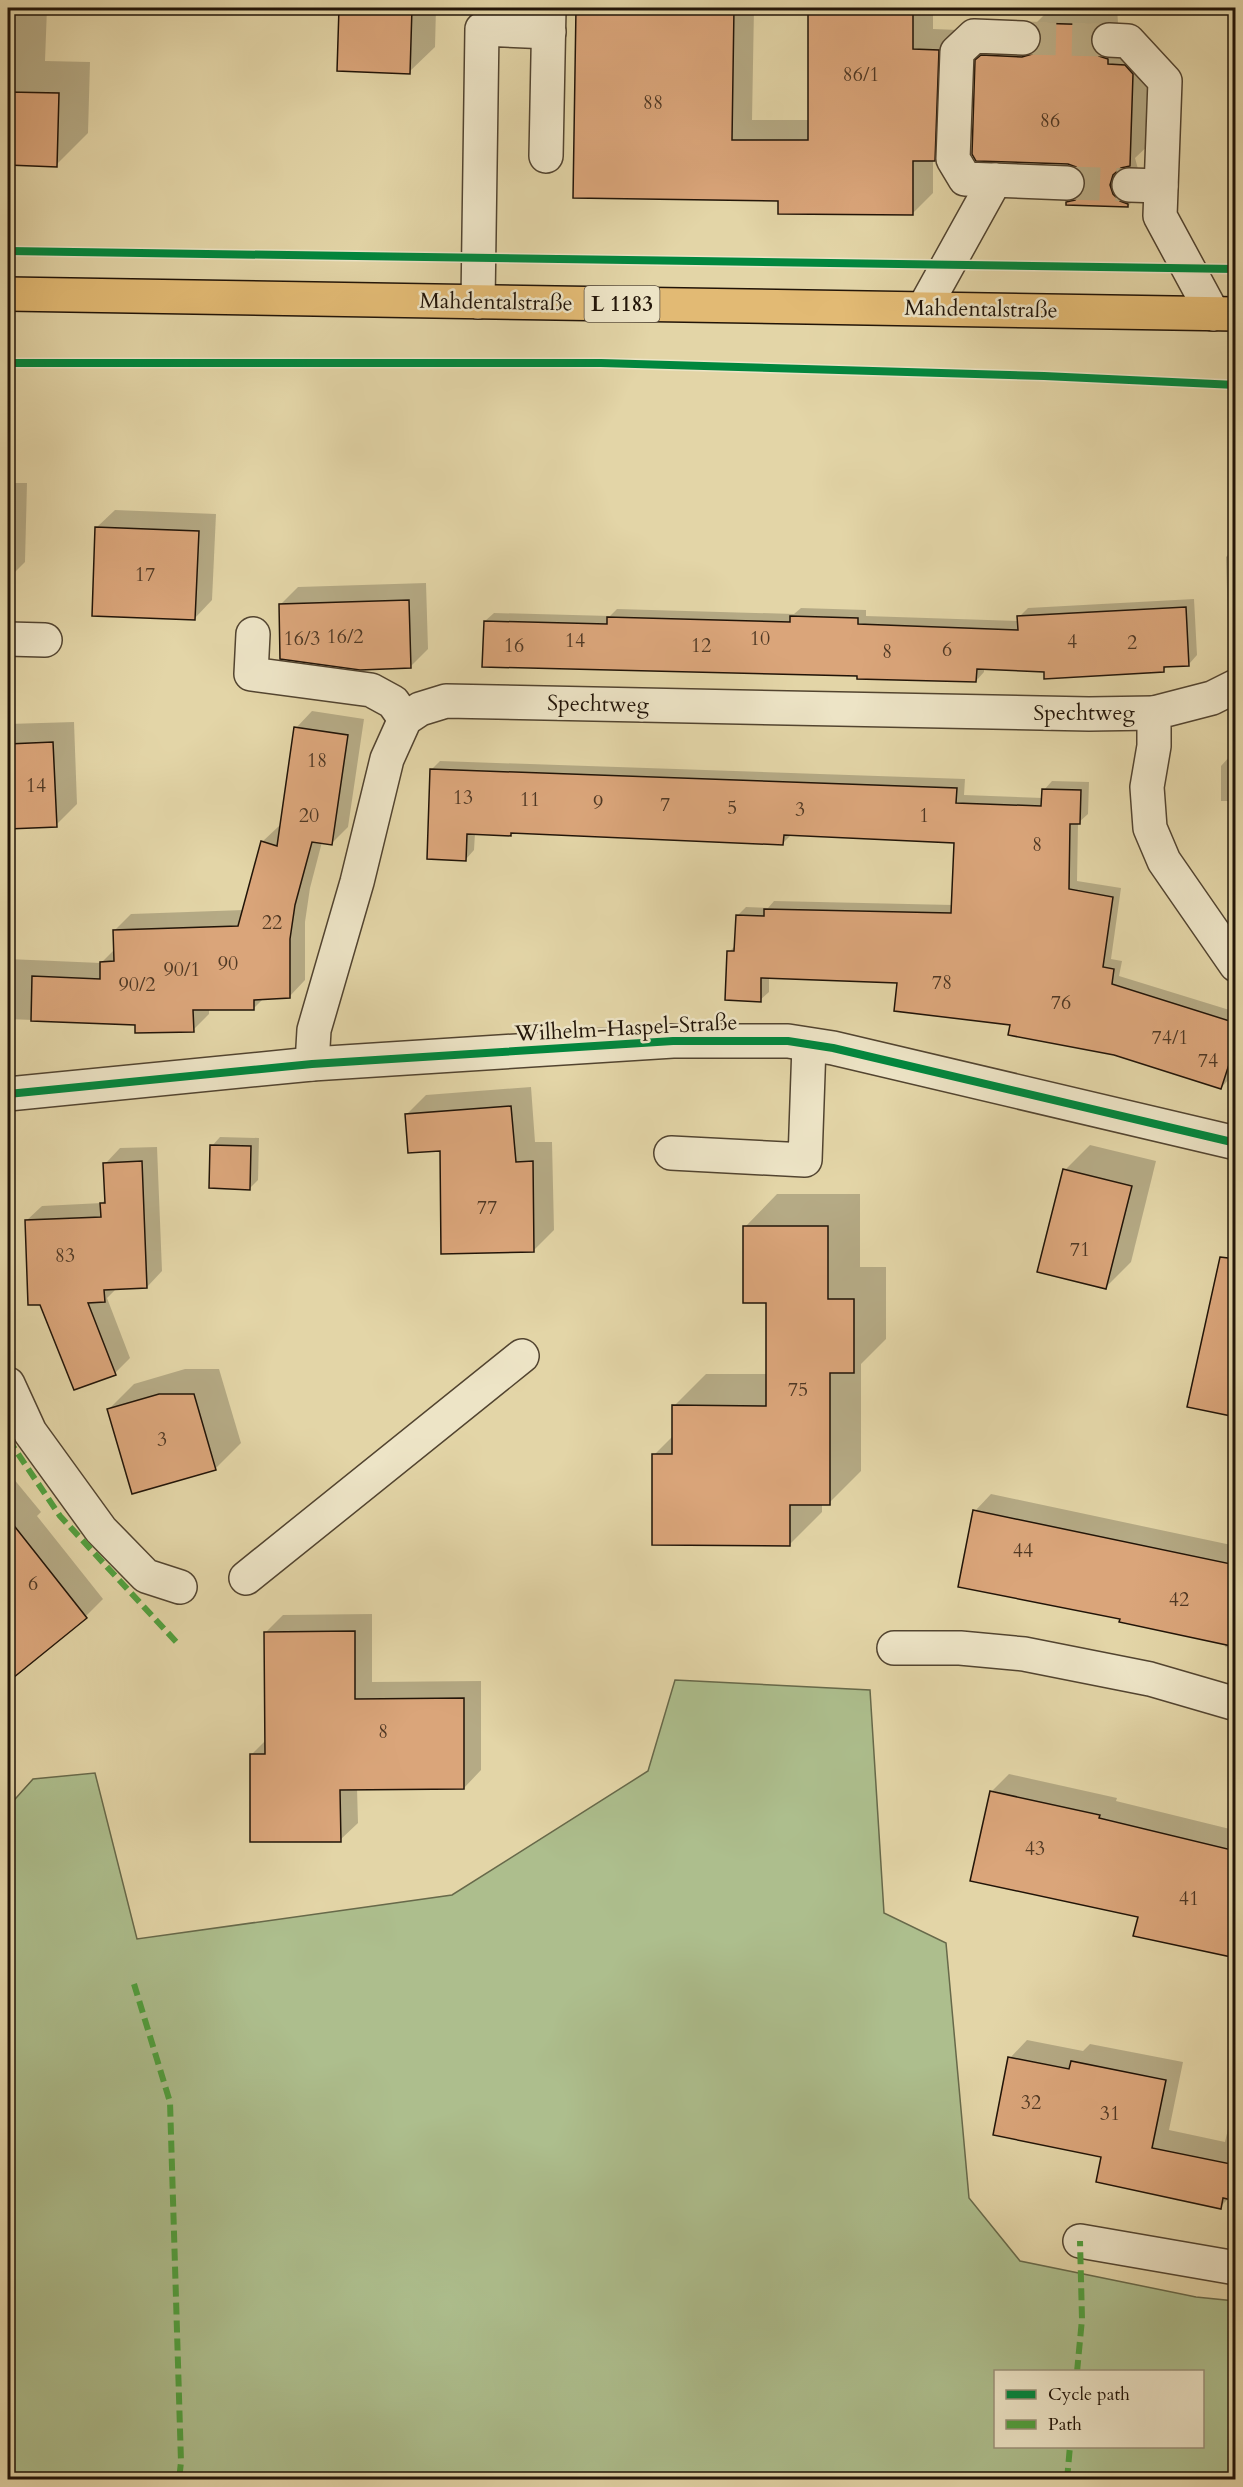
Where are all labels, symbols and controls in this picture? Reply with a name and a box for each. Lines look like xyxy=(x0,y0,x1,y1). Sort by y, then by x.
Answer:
house number: 86/1 xyxy=(842,61,880,88)
house number: 88 xyxy=(643,89,663,116)
house number: 86 xyxy=(1040,107,1060,134)
street label: Mahdentalstraße xyxy=(419,286,573,318)
road number: L 1183 xyxy=(584,286,660,322)
street label: Mahdentalstraße xyxy=(904,293,1058,325)
house number: 17 xyxy=(135,561,155,588)
house number: 16/2 xyxy=(326,623,364,650)
house number: 16/3 xyxy=(283,625,321,652)
house number: 10 xyxy=(750,625,770,652)
house number: 14 xyxy=(565,627,585,654)
house number: 4 xyxy=(1067,628,1077,655)
house number: 2 xyxy=(1127,629,1137,656)
house number: 16 xyxy=(504,632,524,659)
house number: 12 xyxy=(691,632,711,659)
house number: 6 xyxy=(942,636,952,663)
house number: 8 xyxy=(882,638,892,665)
street label: Spechtweg xyxy=(547,688,650,720)
street label: Spechtweg xyxy=(1033,698,1136,728)
house number: 18 xyxy=(307,747,327,774)
house number: 14 xyxy=(26,772,46,799)
house number: 13 xyxy=(453,784,473,811)
house number: 11 xyxy=(520,786,540,813)
house number: 9 xyxy=(593,789,603,816)
house number: 7 xyxy=(660,791,670,818)
house number: 5 xyxy=(727,794,737,821)
house number: 3 xyxy=(795,796,805,823)
house number: 20 xyxy=(299,802,319,829)
house number: 1 xyxy=(919,802,929,829)
house number: 8 xyxy=(1032,831,1042,858)
house number: 22 xyxy=(262,909,282,936)
house number: 90 xyxy=(218,950,238,977)
house number: 90/1 xyxy=(163,956,201,983)
house number: 78 xyxy=(932,969,952,996)
house number: 90/2 xyxy=(118,971,156,998)
house number: 76 xyxy=(1051,989,1071,1016)
street label: Wilhelm-Haspel-Straße xyxy=(513,1007,738,1049)
house number: 74/1 xyxy=(1151,1024,1189,1051)
house number: 74 xyxy=(1198,1047,1218,1074)
house number: 77 xyxy=(477,1194,497,1221)
house number: 71 xyxy=(1070,1236,1090,1263)
house number: 83 xyxy=(55,1242,75,1269)
house number: 75 xyxy=(788,1376,808,1403)
house number: 3 xyxy=(157,1426,167,1453)
house number: 44 xyxy=(1013,1537,1033,1564)
house number: 6 xyxy=(28,1570,38,1597)
house number: 42 xyxy=(1169,1586,1189,1613)
house number: 8 xyxy=(378,1718,388,1745)
house number: 43 xyxy=(1025,1835,1045,1862)
house number: 41 xyxy=(1179,1885,1199,1912)
house number: 32 xyxy=(1021,2089,1041,2116)
house number: 31 xyxy=(1100,2100,1120,2127)
legend xyxy=(994,2370,1204,2448)
text: Cycle path xyxy=(1048,2382,1130,2407)
text: Path xyxy=(1048,2412,1082,2437)

